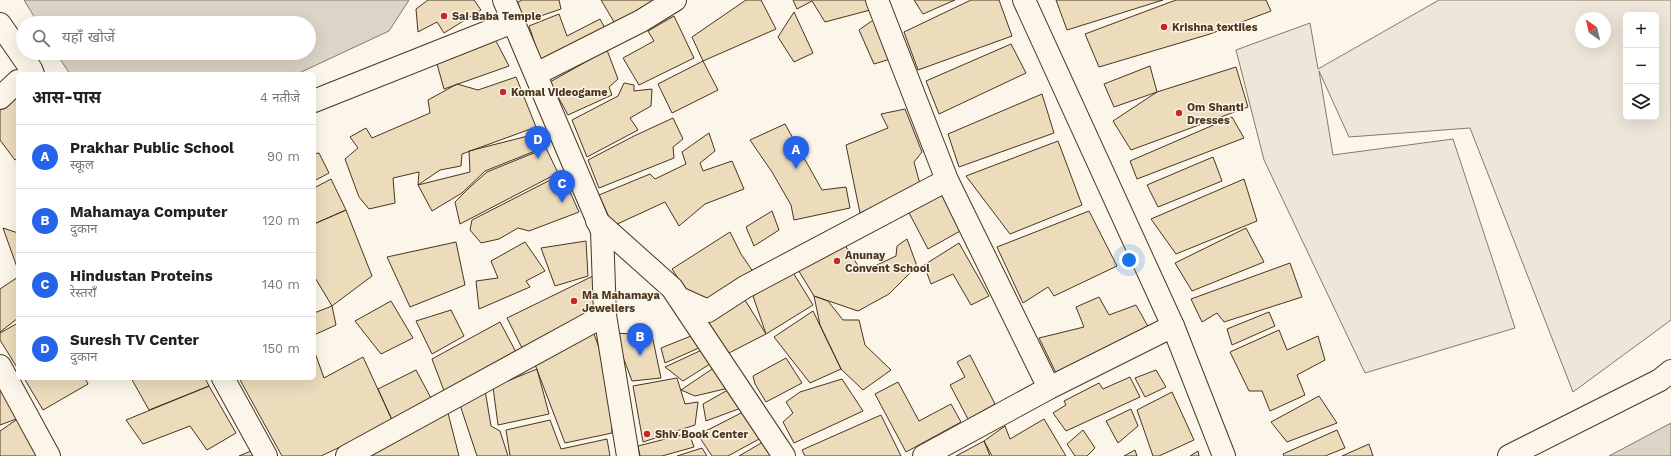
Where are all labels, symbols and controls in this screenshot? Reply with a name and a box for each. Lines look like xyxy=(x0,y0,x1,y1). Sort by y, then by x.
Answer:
place label: Sai Baba Temple xyxy=(452,10,542,23)
marker: Sai Baba Temple xyxy=(439,11,449,21)
north arrow xyxy=(1575,12,1611,48)
map controls xyxy=(1623,12,1659,120)
button: + xyxy=(1623,12,1659,48)
search box xyxy=(16,16,316,60)
place label: Krishna textiles xyxy=(1172,21,1258,34)
marker: Krishna textiles xyxy=(1159,22,1169,32)
icon: search xyxy=(30,27,52,49)
text: यहाँ खोजें xyxy=(62,28,115,46)
button: − xyxy=(1623,48,1659,84)
button: layers xyxy=(1623,84,1659,120)
place label: Komal Videogame xyxy=(511,86,608,99)
text: आस-पास xyxy=(32,87,101,107)
marker: Komal Videogame xyxy=(498,87,508,97)
text: 4 नतीजे xyxy=(260,90,300,105)
place label: Om Shanti Dresses xyxy=(1187,101,1244,127)
marker: Om Shanti Dresses xyxy=(1174,108,1184,118)
pin: D xyxy=(525,126,551,159)
pin: A xyxy=(783,136,809,169)
text: Prakhar Public School xyxy=(70,139,234,157)
text: A xyxy=(41,149,49,164)
text: 90 m xyxy=(267,149,300,164)
text: स्कूल xyxy=(70,157,94,172)
pin: C xyxy=(549,170,575,203)
text: Mahamaya Computer xyxy=(70,203,227,221)
text: B xyxy=(41,213,49,228)
text: 120 m xyxy=(262,213,300,228)
text: दुकान xyxy=(70,221,97,236)
place label: Anunay Convent School xyxy=(845,249,930,275)
your location xyxy=(1119,250,1139,270)
marker: Anunay Convent School xyxy=(832,256,842,266)
text: Hindustan Proteins xyxy=(70,267,213,285)
text: C xyxy=(41,277,49,292)
text: 140 m xyxy=(262,277,300,292)
text: रेस्तराँ xyxy=(70,285,96,300)
place label: Ma Mahamaya Jewellers xyxy=(582,289,660,315)
marker: Ma Mahamaya Jewellers xyxy=(569,296,579,306)
pin: B xyxy=(627,323,653,356)
text: Suresh TV Center xyxy=(70,331,199,349)
text: D xyxy=(40,341,50,356)
text: 150 m xyxy=(262,341,300,356)
text: दुकान xyxy=(70,349,97,364)
place label: Shiv Book Center xyxy=(655,428,749,441)
marker: Shiv Book Center xyxy=(642,429,652,439)

